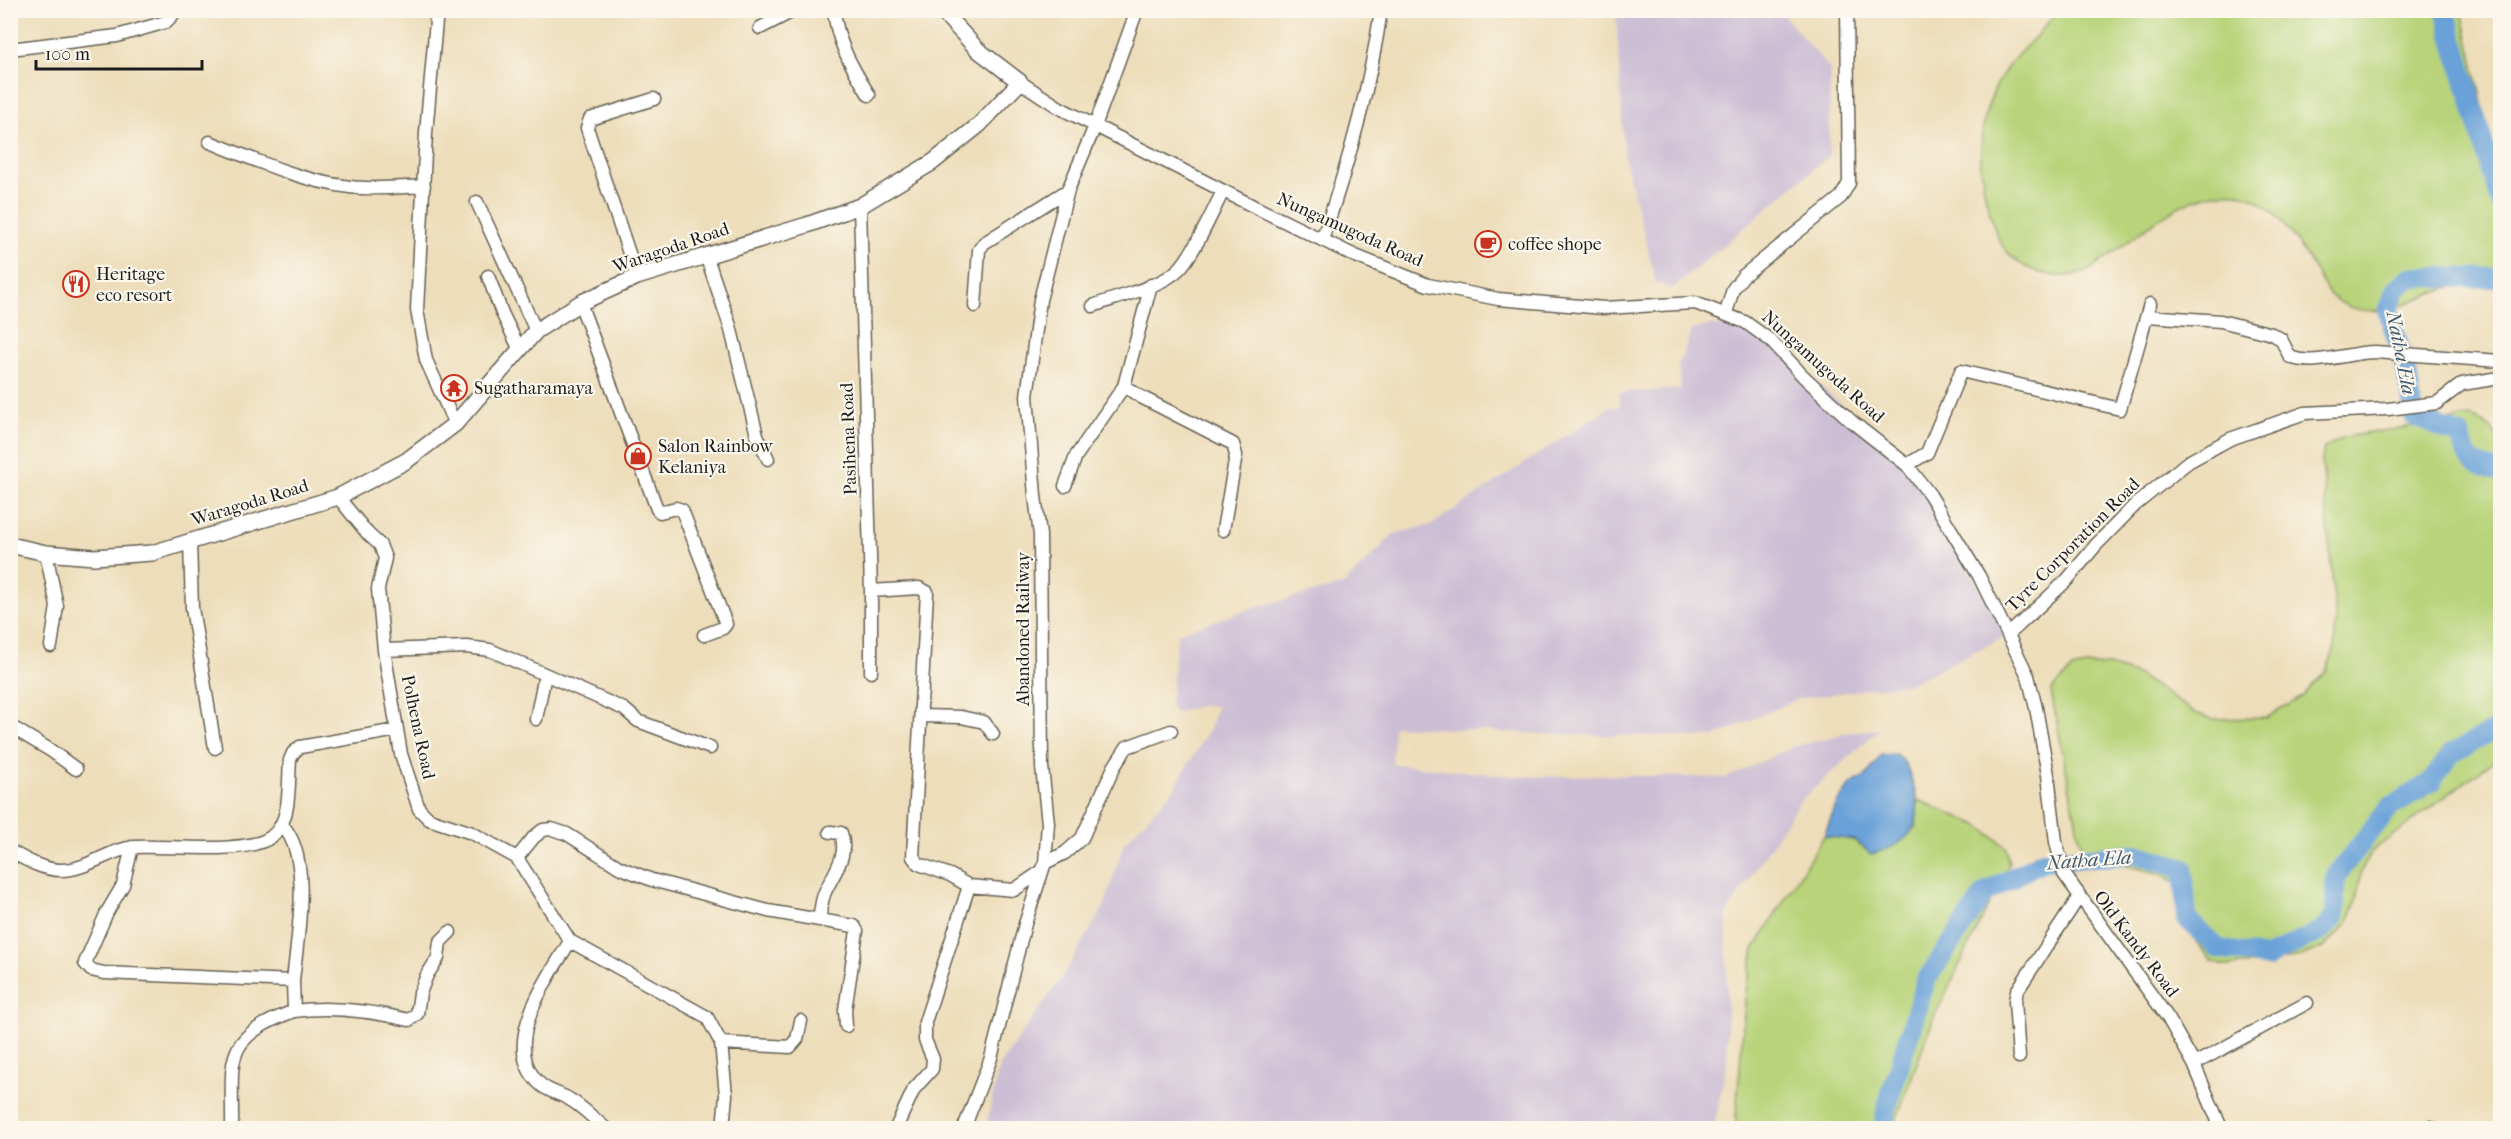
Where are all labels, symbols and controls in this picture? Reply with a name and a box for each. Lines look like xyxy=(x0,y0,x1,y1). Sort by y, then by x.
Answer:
scale bar xyxy=(36,33,202,71)
text: 100 m xyxy=(45,44,90,65)
street label: Nungamugoda Road xyxy=(1274,188,1426,272)
street label: Waragoda Road xyxy=(609,218,732,278)
cafe icon: coffee shope xyxy=(1473,229,1503,259)
place label: coffee shope xyxy=(1508,234,1602,255)
place label: Heritage eco resort xyxy=(96,264,173,306)
restaurant icon: Heritage eco resort xyxy=(61,269,91,299)
street label: Nungamugoda Road xyxy=(1757,306,1889,428)
water label: Natha Ela xyxy=(2381,308,2420,397)
temple icon: Sugatharamaya xyxy=(439,373,469,403)
place label: Sugatharamaya xyxy=(474,378,594,399)
street label: Pasihena Road xyxy=(837,382,861,496)
place label: Salon Rainbow Kelaniya xyxy=(658,436,773,478)
shop icon: Salon Rainbow Kelaniya xyxy=(623,441,653,471)
street label: Tyre Corporation Road xyxy=(2002,474,2144,616)
street label: Waragoda Road xyxy=(188,475,311,531)
street label: Abandoned Railway xyxy=(1013,551,1034,707)
street label: Polhena Road xyxy=(397,673,439,781)
water label: Natha Ela xyxy=(2045,846,2132,875)
street label: Old Kandy Road xyxy=(2089,887,2183,1002)

